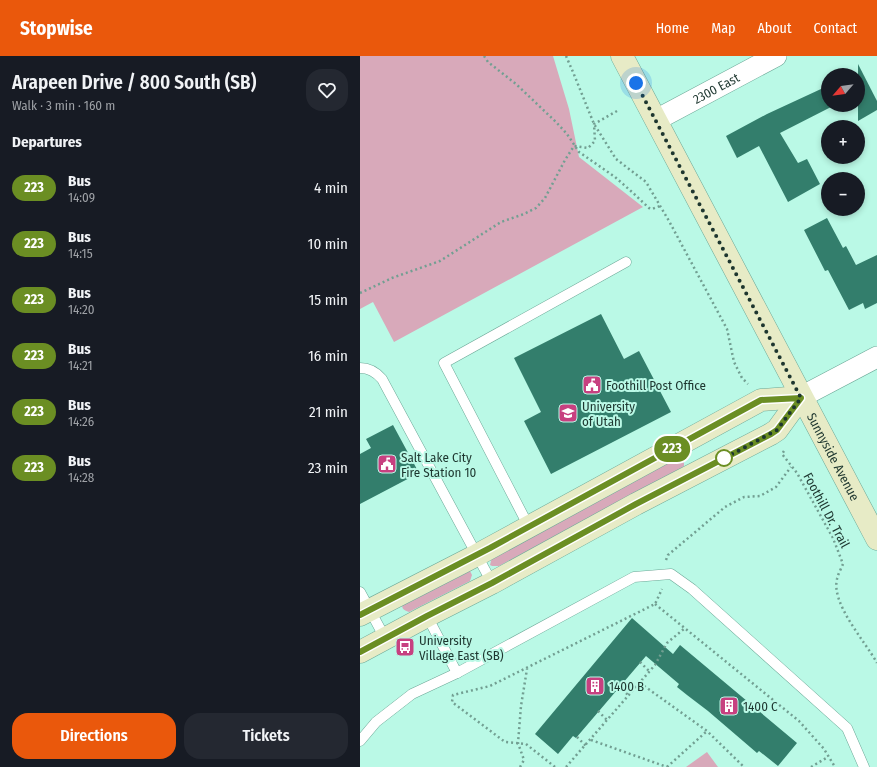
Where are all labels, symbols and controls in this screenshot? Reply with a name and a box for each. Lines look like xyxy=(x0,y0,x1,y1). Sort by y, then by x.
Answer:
text: Stopwise xyxy=(20,17,93,40)
text: Home xyxy=(656,20,689,37)
text: Map xyxy=(711,20,735,37)
text: About xyxy=(757,20,792,37)
text: Contact xyxy=(814,20,857,37)
north arrow xyxy=(821,68,865,112)
map controls xyxy=(821,68,865,216)
button: heart xyxy=(306,69,348,111)
street label: 2300 East xyxy=(691,70,743,107)
text: Arapeen Drive / 800 South (SB) xyxy=(12,71,256,94)
your location xyxy=(626,73,646,93)
text: Walk · 3 min · 160 m xyxy=(12,98,115,113)
button: + xyxy=(821,120,865,164)
text: Departures xyxy=(12,133,82,151)
text: Bus xyxy=(68,172,91,190)
button: − xyxy=(821,172,865,216)
text: 223 xyxy=(24,179,44,196)
text: 4 min xyxy=(314,179,348,197)
text: 14:09 xyxy=(68,190,95,205)
text: Bus xyxy=(68,228,91,246)
text: 223 xyxy=(24,235,44,252)
text: 10 min xyxy=(308,235,348,253)
text: 14:15 xyxy=(68,246,93,261)
text: Bus xyxy=(68,284,91,302)
text: 223 xyxy=(24,291,44,308)
text: 15 min xyxy=(309,291,348,309)
text: 14:20 xyxy=(68,302,95,317)
text: Bus xyxy=(68,340,91,358)
text: 223 xyxy=(24,347,44,364)
text: 16 min xyxy=(308,347,348,365)
text: 14:21 xyxy=(68,358,93,373)
public building icon: Foothill Post Office xyxy=(581,374,603,396)
place label: Foothill Post Office xyxy=(606,378,706,393)
text: Bus xyxy=(68,396,91,414)
place label: University of Utah xyxy=(582,399,635,429)
school or university icon: University of Utah xyxy=(557,402,579,424)
text: 223 xyxy=(24,403,44,420)
text: 21 min xyxy=(309,403,348,421)
street label: Sunnyside Avenue xyxy=(804,410,862,503)
text: 14:26 xyxy=(68,414,94,429)
line badge: 223 xyxy=(649,436,695,462)
text: 223 xyxy=(662,440,682,457)
unlabelled marker xyxy=(715,449,733,467)
place label: Salt Lake City Fire Station 10 xyxy=(401,450,477,480)
text: Bus xyxy=(68,452,91,470)
public building icon: Salt Lake City Fire Station 10 xyxy=(376,453,398,475)
text: 223 xyxy=(24,459,44,476)
text: 23 min xyxy=(308,459,348,477)
text: 14:28 xyxy=(68,470,94,485)
street label: Foothill Dr. Trail xyxy=(800,470,853,551)
place label: University Village East (SB) xyxy=(419,633,504,663)
bus stop icon: University Village East (SB) xyxy=(394,636,416,658)
building icon: 1400 B xyxy=(584,675,606,697)
place label: 1400 B xyxy=(609,679,644,694)
building icon: 1400 C xyxy=(718,695,740,717)
place label: 1400 C xyxy=(743,699,778,714)
button: Directions xyxy=(12,713,176,759)
button: Tickets xyxy=(184,713,348,759)

